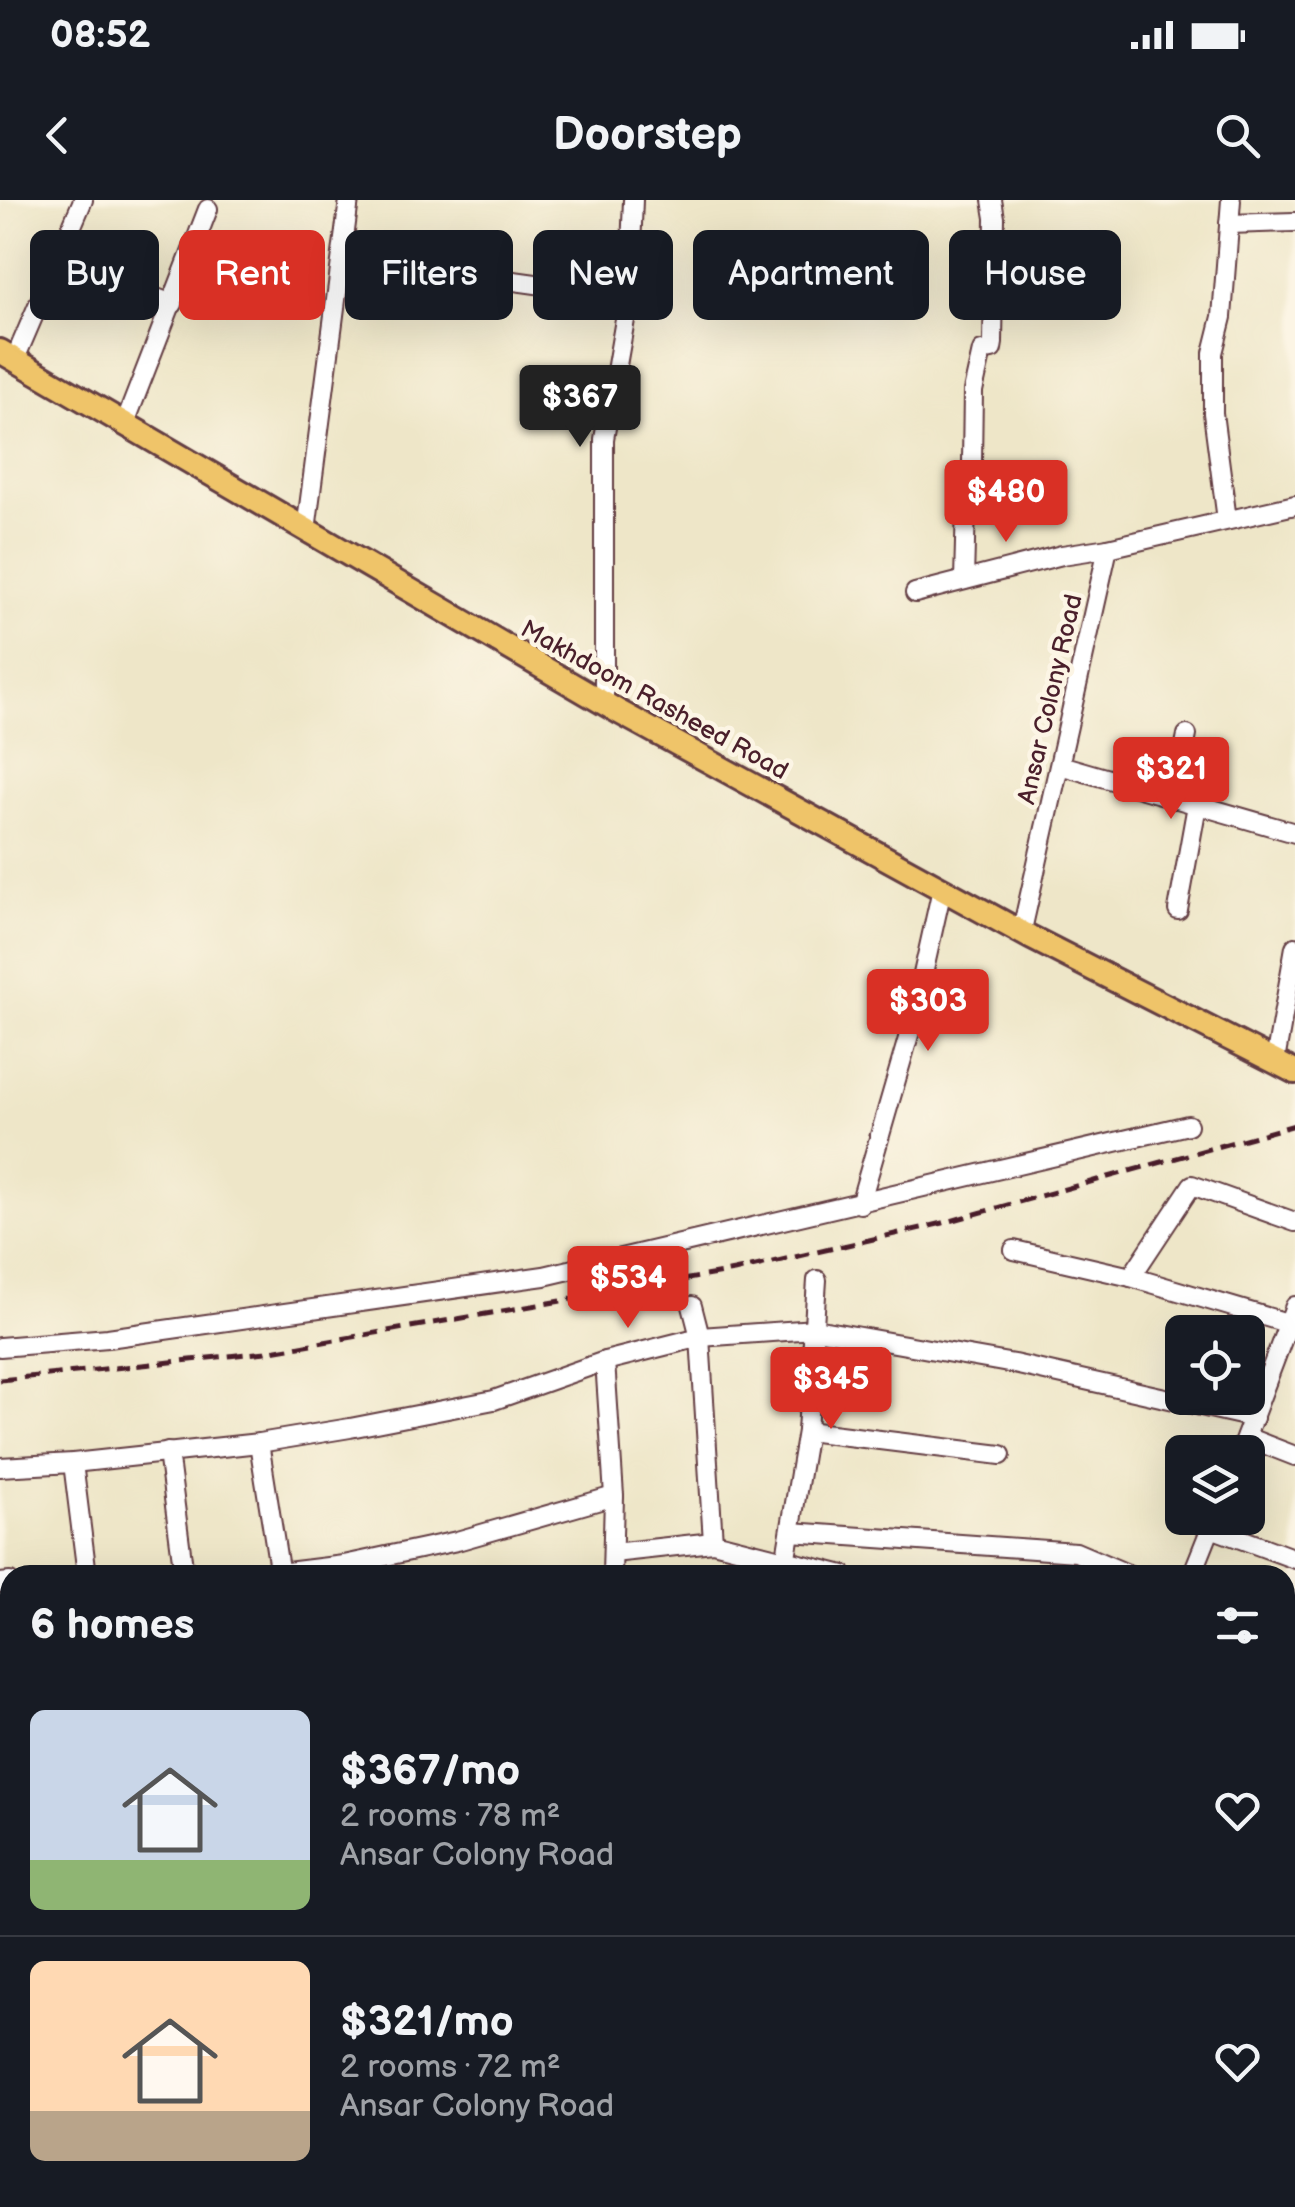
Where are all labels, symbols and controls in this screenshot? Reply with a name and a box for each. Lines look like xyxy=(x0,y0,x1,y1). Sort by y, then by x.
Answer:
text: 08:52 xyxy=(50,13,150,58)
icon: back xyxy=(30,108,85,163)
text: Doorstep xyxy=(553,108,742,163)
icon: search xyxy=(1210,108,1265,163)
chip: Buy xyxy=(30,230,159,320)
chip: Rent xyxy=(179,230,325,320)
chip: Filters xyxy=(345,230,513,320)
chip: New xyxy=(533,230,673,320)
chip: Apartment xyxy=(693,230,929,320)
chip: House xyxy=(949,230,1121,320)
pin: $367 xyxy=(521,365,639,450)
text: $367 xyxy=(542,378,618,417)
pin: $480 xyxy=(947,460,1065,545)
text: $480 xyxy=(966,473,1046,512)
street label: Ansar Colony Road xyxy=(1011,591,1090,807)
street label: Makhdoom Rasheed Road xyxy=(515,614,794,787)
pin: $321 xyxy=(1112,737,1230,822)
text: $321 xyxy=(1135,750,1207,789)
pin: $303 xyxy=(869,969,987,1054)
text: $303 xyxy=(889,982,967,1021)
pin: $534 xyxy=(569,1246,687,1331)
text: $534 xyxy=(589,1259,667,1298)
map controls xyxy=(1165,1315,1265,1535)
button: locate xyxy=(1165,1315,1265,1415)
pin: $345 xyxy=(772,1347,890,1432)
text: $345 xyxy=(792,1360,870,1399)
button: layers xyxy=(1165,1435,1265,1535)
icon: filters xyxy=(1210,1598,1265,1653)
text: 6 homes xyxy=(30,1600,194,1651)
text: $367/mo xyxy=(340,1746,520,1797)
icon: home xyxy=(110,1750,230,1870)
icon: heart xyxy=(1210,1783,1265,1838)
text: 2 rooms · 78 m² xyxy=(340,1797,560,1836)
text: Ansar Colony Road xyxy=(340,1836,614,1875)
text: $321/mo xyxy=(340,1997,514,2048)
icon: home xyxy=(110,2001,230,2121)
icon: heart xyxy=(1210,2034,1265,2089)
text: 2 rooms · 72 m² xyxy=(340,2048,561,2087)
text: Ansar Colony Road xyxy=(340,2087,614,2126)

